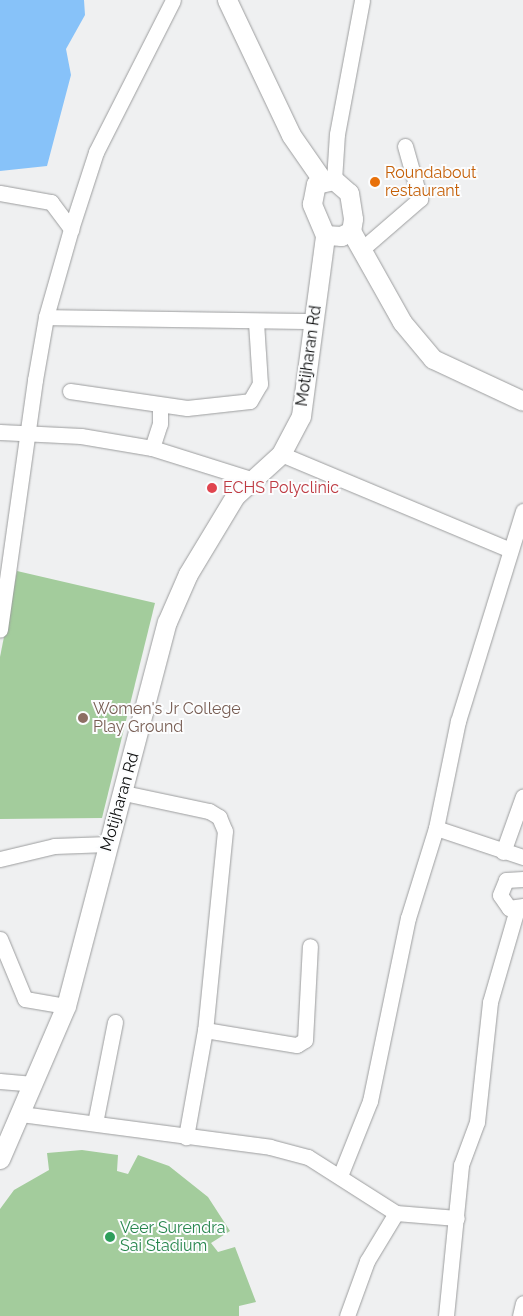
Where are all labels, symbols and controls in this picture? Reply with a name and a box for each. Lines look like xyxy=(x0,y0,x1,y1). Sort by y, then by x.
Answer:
place label: Roundabout restaurant xyxy=(385,163,476,201)
marker: Roundabout restaurant xyxy=(369,176,381,188)
street label: Motijharan Rd xyxy=(292,304,326,408)
place label: ECHS Polyclinic xyxy=(223,478,339,498)
marker: ECHS Polyclinic xyxy=(205,481,219,495)
place label: Women's Jr College Play Ground xyxy=(93,699,242,737)
marker: Women's Jr College Play Ground xyxy=(77,712,89,724)
street label: Motijharan Rd xyxy=(97,750,143,854)
place label: Veer Surendra Sai Stadium xyxy=(120,1218,226,1256)
marker: Veer Surendra Sai Stadium xyxy=(104,1231,116,1243)

